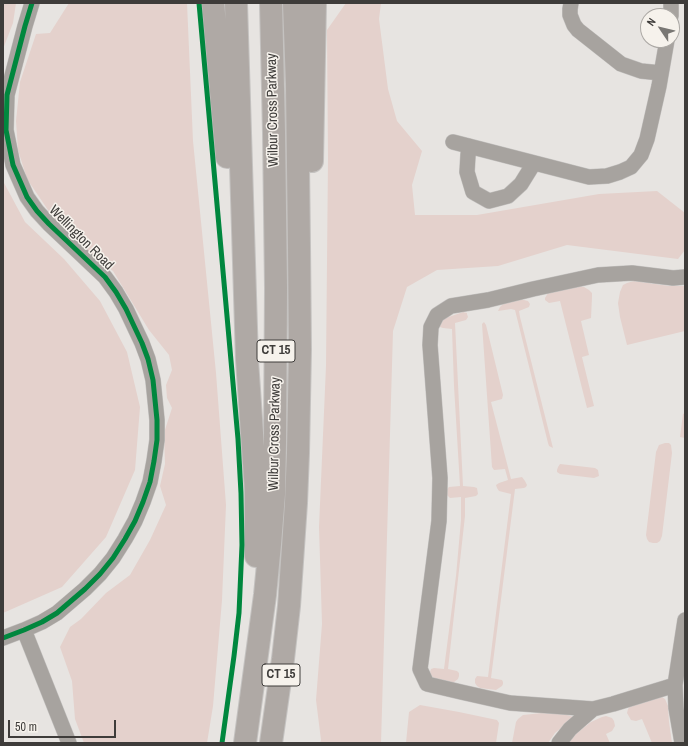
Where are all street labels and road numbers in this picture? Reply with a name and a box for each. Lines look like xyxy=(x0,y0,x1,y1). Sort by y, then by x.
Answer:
street label: Wilbur Cross Parkway xyxy=(264,53,282,167)
street label: Wellington Road xyxy=(45,202,117,274)
road number: CT 15 xyxy=(257,340,295,362)
street label: Wilbur Cross Parkway xyxy=(266,377,284,491)
road number: CT 15 xyxy=(262,664,300,686)

